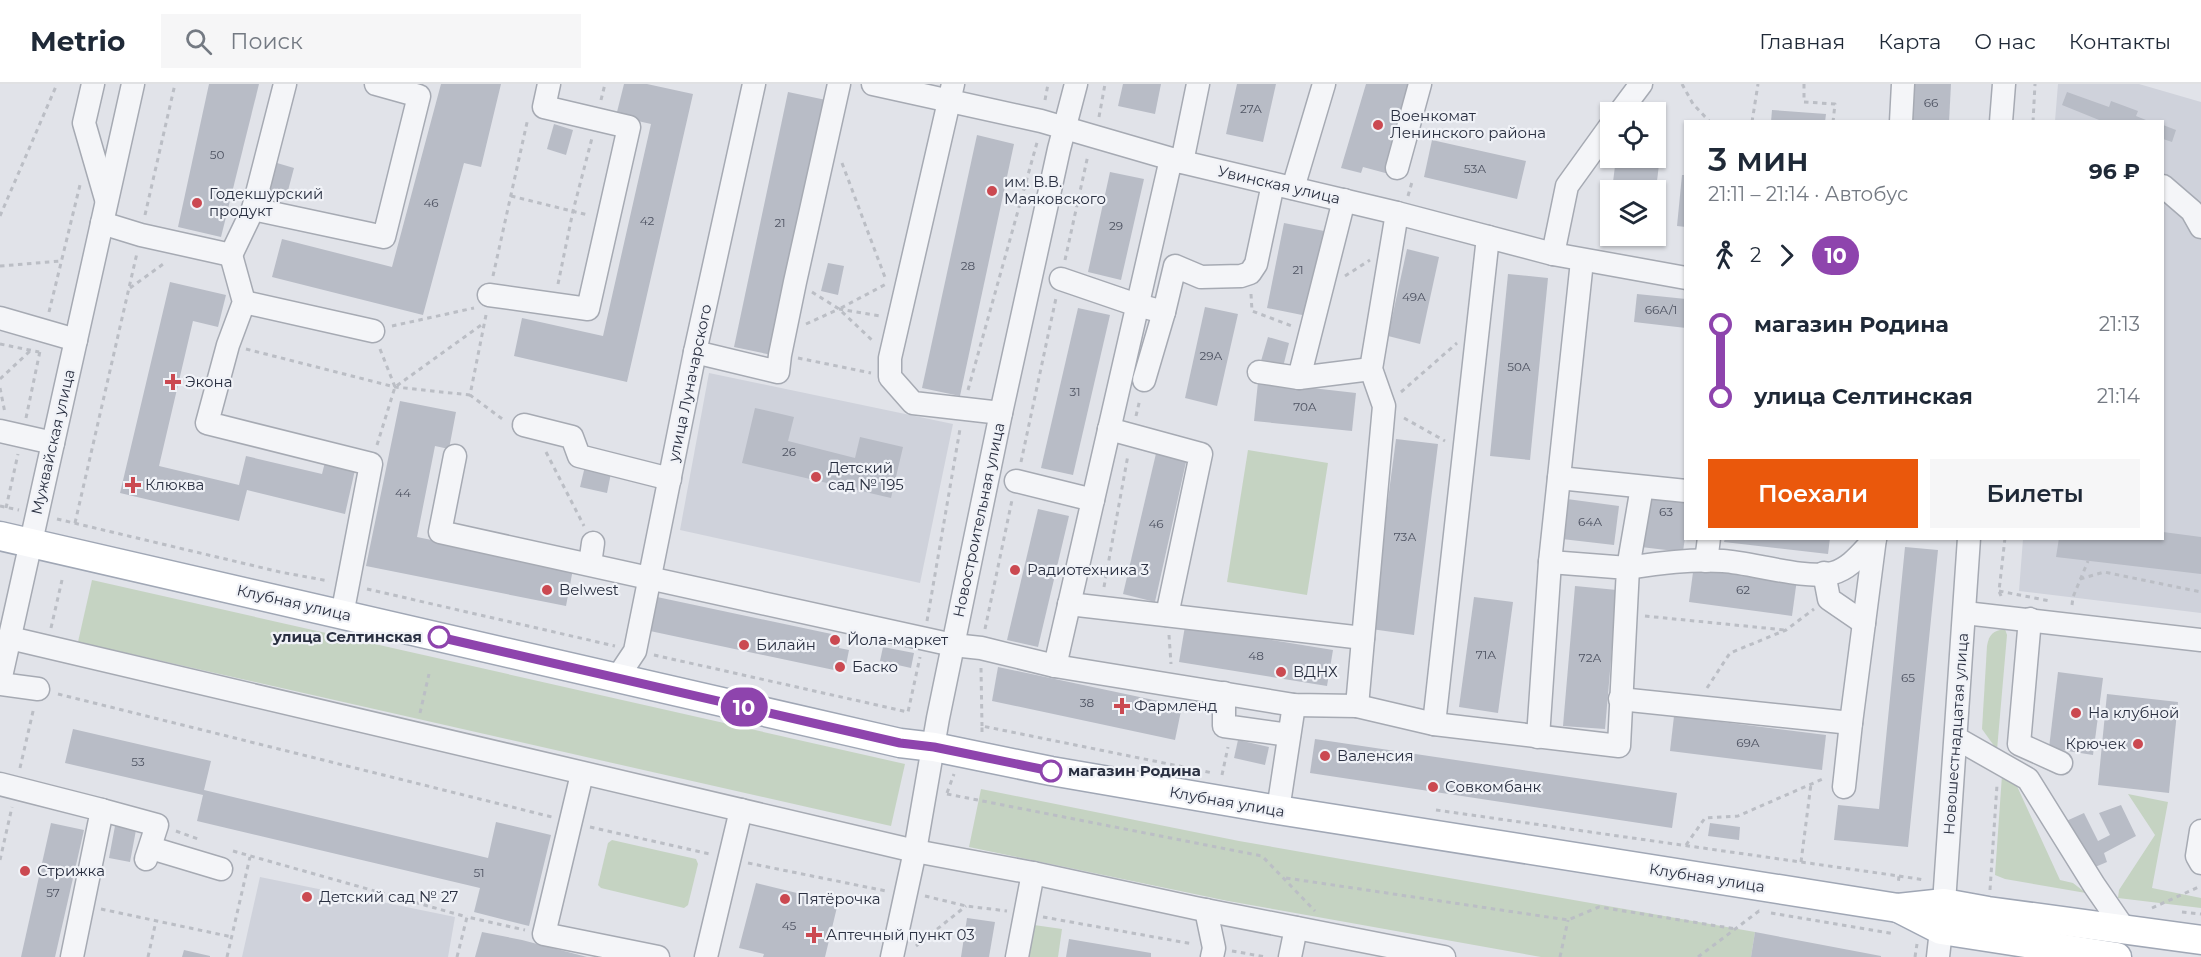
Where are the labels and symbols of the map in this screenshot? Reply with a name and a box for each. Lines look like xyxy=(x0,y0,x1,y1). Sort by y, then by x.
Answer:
house number: 66 xyxy=(1924,95,1938,110)
house number: 27А xyxy=(1240,101,1262,116)
place label: Военкомат Ленинского района xyxy=(1390,106,1546,142)
marker: Военкомат Ленинского района xyxy=(1371,118,1385,132)
house number: 50 xyxy=(210,147,224,162)
street label: Увинская улица xyxy=(1216,161,1342,208)
house number: 53А xyxy=(1464,161,1486,176)
place label: им. В.В. Маяковского xyxy=(1004,172,1106,208)
place label: Годекшурский продукт xyxy=(209,184,323,220)
marker: им. В.В. Маяковского xyxy=(985,184,999,198)
house number: 46 xyxy=(423,195,439,210)
marker: Годекшурский продукт xyxy=(190,196,204,210)
house number: 42 xyxy=(640,213,655,228)
house number: 21 xyxy=(774,215,786,230)
house number: 29 xyxy=(1109,218,1123,233)
house number: 28 xyxy=(961,258,976,273)
house number: 21 xyxy=(1292,262,1304,277)
house number: 49А xyxy=(1402,289,1426,304)
street label: улица Луначарского xyxy=(663,302,715,464)
house number: 66А/1 xyxy=(1645,302,1677,317)
house number: 29А xyxy=(1200,348,1223,363)
house number: 50А xyxy=(1507,359,1531,374)
street label: Мужвайская улица xyxy=(27,367,78,516)
place label: Экона xyxy=(185,372,232,391)
marker: Экона xyxy=(166,375,180,389)
house number: 31 xyxy=(1069,384,1081,399)
house number: 70А xyxy=(1293,399,1317,414)
street label: Новостроительная улица xyxy=(949,421,1008,619)
house number: 26 xyxy=(782,444,796,459)
place label: Детский сад № 195 xyxy=(828,458,904,494)
marker: Детский сад № 195 xyxy=(809,470,823,484)
place label: Клюква xyxy=(145,475,204,494)
marker: Клюква xyxy=(126,478,140,492)
house number: 44 xyxy=(395,485,411,500)
house number: 63 xyxy=(1659,504,1673,519)
house number: 64А xyxy=(1578,514,1602,529)
house number: 46 xyxy=(1148,516,1164,531)
house number: 73А xyxy=(1394,529,1416,544)
place label: Радиотехника 3 xyxy=(1027,560,1149,579)
marker: Радиотехника 3 xyxy=(1008,563,1022,577)
street label: Клубная улица xyxy=(235,580,353,625)
place label: Belwest xyxy=(559,580,619,599)
house number: 62 xyxy=(1736,582,1750,597)
marker: Belwest xyxy=(540,583,554,597)
marker: улица Селтинская xyxy=(428,626,450,648)
place label: улица Селтинская xyxy=(272,627,422,646)
place label: Йола-маркет xyxy=(847,630,949,649)
street label: Новошестнадцатая улица xyxy=(1939,632,1972,836)
marker: Йола-маркет xyxy=(828,633,842,647)
place label: Билайн xyxy=(756,635,816,654)
marker: Билайн xyxy=(737,638,751,652)
house number: 71А xyxy=(1476,647,1496,662)
house number: 48 xyxy=(1248,648,1264,663)
house number: 72А xyxy=(1579,650,1601,665)
place label: Баско xyxy=(852,657,898,676)
marker: Баско xyxy=(833,660,847,674)
place label: ВДНХ xyxy=(1293,662,1338,681)
marker: ВДНХ xyxy=(1274,665,1288,679)
house number: 65 xyxy=(1901,670,1915,685)
line badge: 10 xyxy=(717,688,771,726)
house number: 38 xyxy=(1080,695,1095,710)
place label: Фармленд xyxy=(1134,696,1218,715)
marker: Фармленд xyxy=(1115,699,1129,713)
place label: На клубной xyxy=(2088,703,2179,722)
marker: На клубной xyxy=(2069,706,2083,720)
place label: Крючек xyxy=(2065,734,2126,753)
house number: 69А xyxy=(1736,735,1760,750)
marker: Крючек xyxy=(2131,737,2145,751)
place label: Валенсия xyxy=(1337,746,1414,765)
marker: Валенсия xyxy=(1318,749,1332,763)
house number: 53 xyxy=(131,754,145,769)
marker: магазин Родина xyxy=(1040,760,1062,782)
place label: магазин Родина xyxy=(1068,761,1201,780)
place label: Совкомбанк xyxy=(1445,777,1542,796)
marker: Совкомбанк xyxy=(1426,780,1440,794)
street label: Клубная улица xyxy=(1168,782,1286,821)
street label: Клубная улица xyxy=(1648,859,1766,896)
place label: Стрижка xyxy=(37,861,105,880)
marker: Стрижка xyxy=(18,864,32,878)
house number: 51 xyxy=(473,865,485,880)
house number: 57 xyxy=(46,885,60,900)
place label: Детский сад № 27 xyxy=(319,887,458,906)
place label: Пятёрочка xyxy=(797,889,881,908)
marker: Детский сад № 27 xyxy=(300,890,314,904)
marker: Пятёрочка xyxy=(778,892,792,906)
house number: 45 xyxy=(782,918,797,933)
place label: Аптечный пункт 03 xyxy=(826,925,975,944)
marker: Аптечный пункт 03 xyxy=(807,928,821,942)

